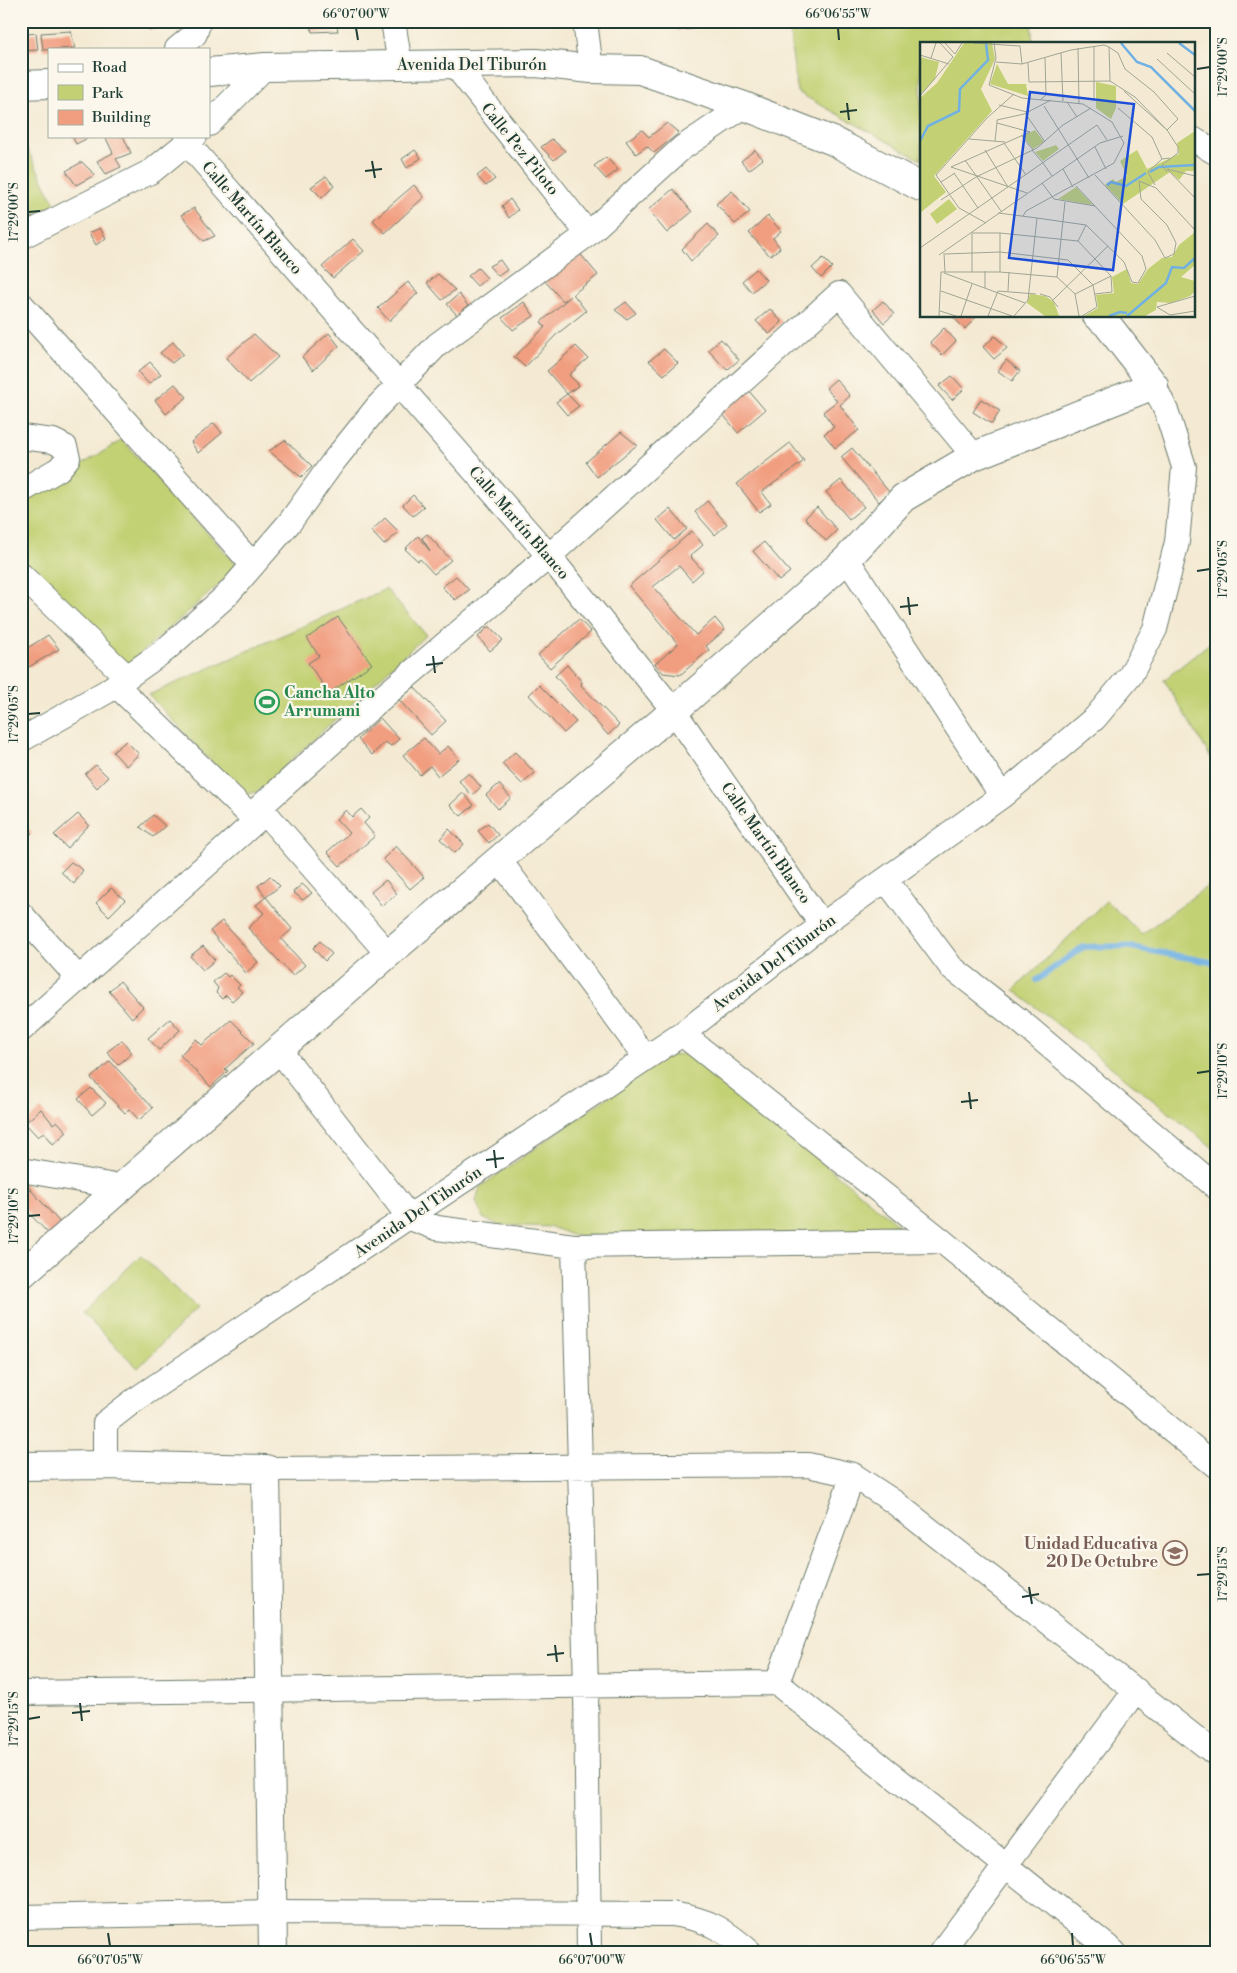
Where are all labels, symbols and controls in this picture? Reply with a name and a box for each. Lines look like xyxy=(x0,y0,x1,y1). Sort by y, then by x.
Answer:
text: 66°07'00"W xyxy=(323,7,391,22)
text: 66°06'55"W xyxy=(805,7,872,22)
text: 17°29'00"S xyxy=(1216,37,1231,97)
inset map xyxy=(920,42,1194,318)
legend xyxy=(48,48,210,138)
street label: Avenida Del Tiburón xyxy=(396,55,547,75)
text: Road xyxy=(92,58,127,77)
text: Park xyxy=(92,84,124,103)
street label: Calle Pez Piloto xyxy=(477,99,563,199)
text: Building xyxy=(91,108,151,127)
street label: Calle Martín Blanco xyxy=(197,157,307,279)
text: 17°29'00"S xyxy=(7,182,22,242)
street label: Calle Martín Blanco xyxy=(464,462,574,584)
text: 17°29'05"S xyxy=(1216,540,1231,598)
place label: Cancha Alto Arrumani xyxy=(283,683,375,721)
text: 17°29'05"S xyxy=(7,685,22,743)
sports icon: Cancha Alto Arrumani xyxy=(254,689,280,715)
street label: Calle Martín Blanco xyxy=(717,778,815,908)
street label: Avenida Del Tiburón xyxy=(707,910,840,1017)
text: 17°29'10"S xyxy=(1216,1043,1231,1099)
street label: Avenida Del Tiburón xyxy=(349,1162,486,1263)
text: 17°29'10"S xyxy=(7,1188,22,1244)
place label: Unidad Educativa 20 De Octubre xyxy=(1024,1534,1158,1572)
school or university icon: Unidad Educativa 20 De Octubre xyxy=(1162,1540,1188,1566)
text: 17°29'15"S xyxy=(1216,1546,1231,1602)
text: 17°29'15"S xyxy=(7,1691,22,1747)
text: 66°07'05"W xyxy=(77,1953,144,1968)
text: 66°07'00"W xyxy=(559,1953,627,1968)
text: 66°06'55"W xyxy=(1040,1953,1107,1968)

